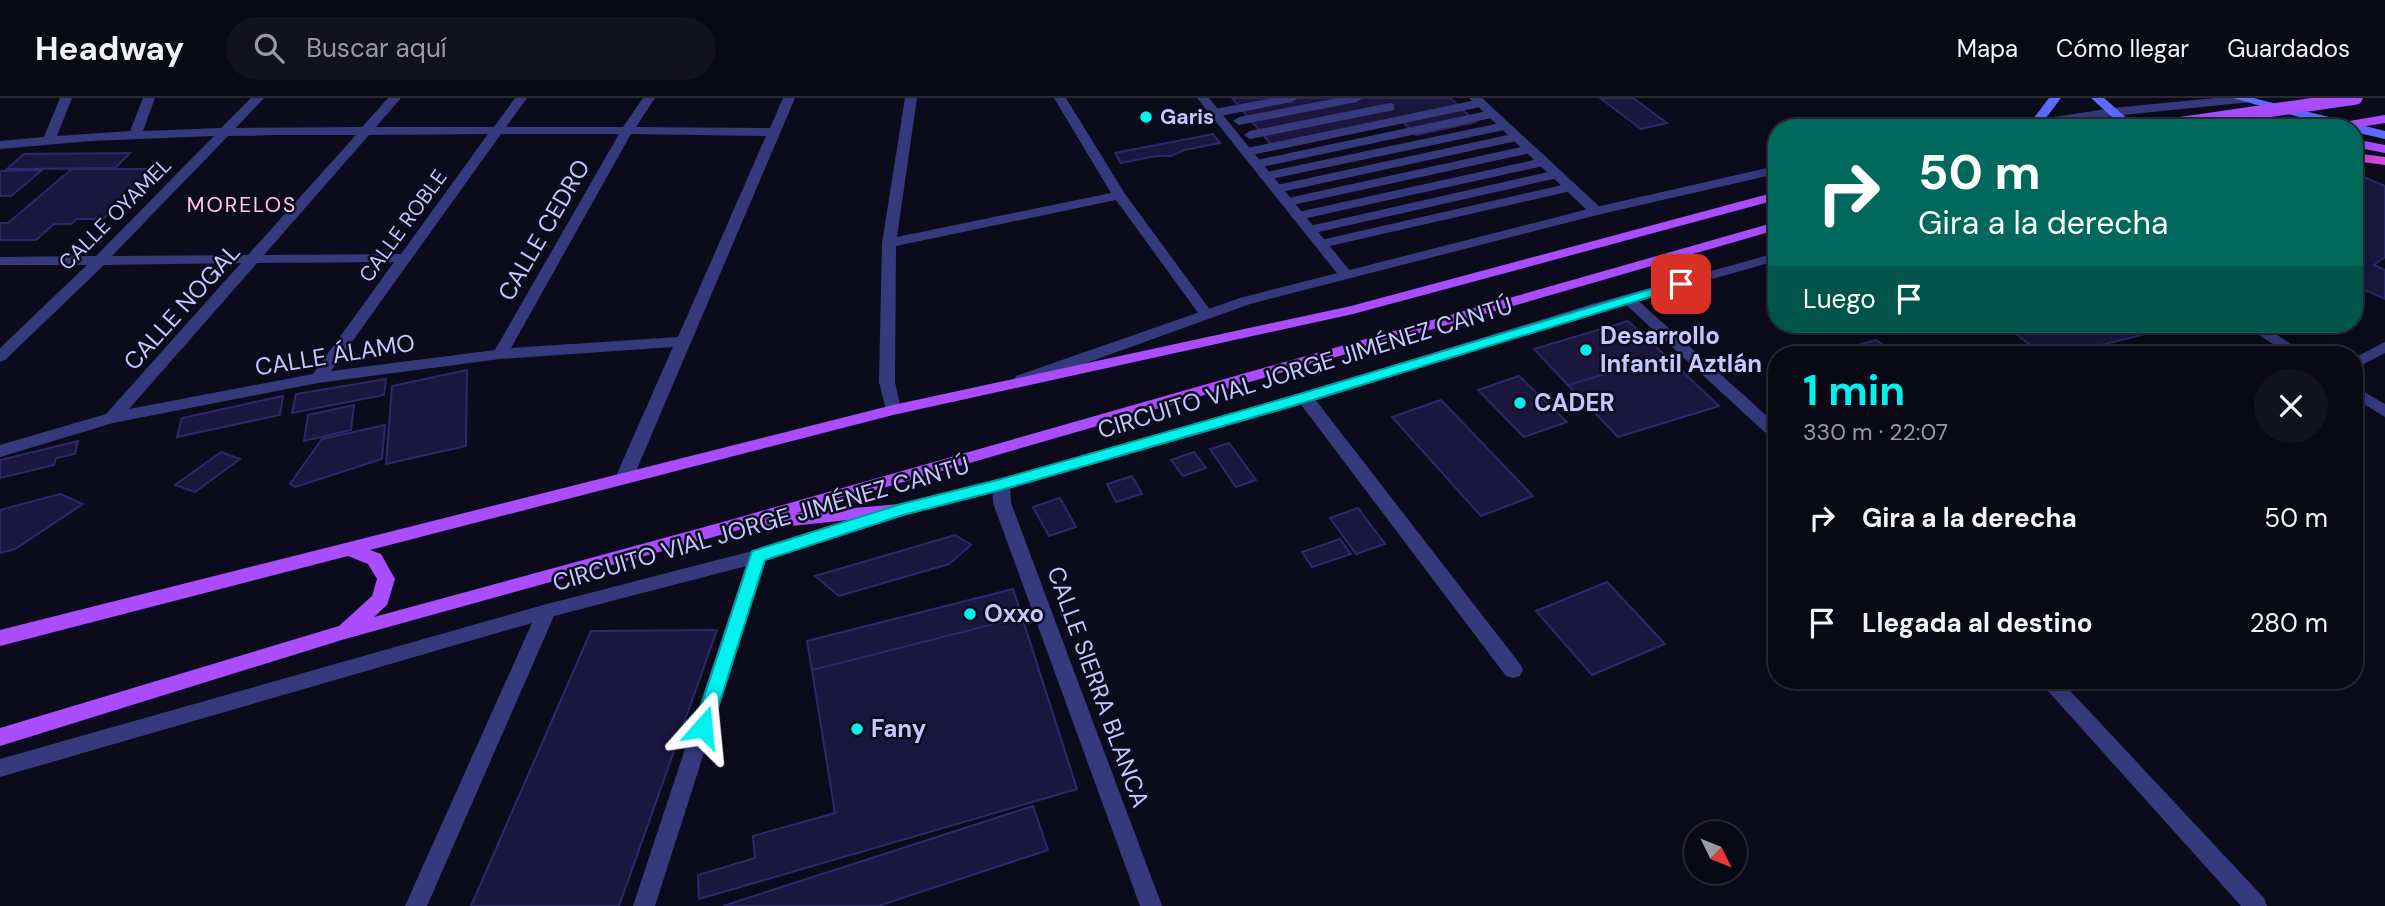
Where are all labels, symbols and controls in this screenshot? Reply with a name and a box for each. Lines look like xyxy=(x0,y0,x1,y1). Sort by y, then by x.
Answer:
search box xyxy=(226,17,716,80)
text: Headway xyxy=(35,27,184,70)
icon: search xyxy=(250,29,288,67)
text: Buscar aquí xyxy=(306,31,447,65)
text: Mapa xyxy=(1957,33,2018,64)
text: Cómo llegar xyxy=(2056,33,2189,64)
text: Guardados xyxy=(2227,33,2350,64)
place label: Garis xyxy=(1160,103,1214,131)
marker: Garis xyxy=(1138,109,1154,125)
text: 50 m xyxy=(1918,140,2041,204)
icon: right xyxy=(1803,147,1894,238)
street label: CALLE OYAMEL xyxy=(53,152,177,276)
street label: CALLE CEDRO xyxy=(491,154,597,306)
street label: CALLE ROBLE xyxy=(353,164,453,288)
district label: MORELOS xyxy=(187,191,297,219)
text: Gira a la derecha xyxy=(1918,202,2168,244)
street label: CALLE NOGAL xyxy=(117,237,247,376)
pin xyxy=(1651,254,1711,314)
icon: arrive xyxy=(1662,265,1700,303)
icon: arrive xyxy=(1890,280,1928,318)
text: Luego xyxy=(1803,282,1876,316)
street label: CIRCUITO VIAL JORGE JIMÉNEZ CANTÚ xyxy=(1094,290,1516,446)
place label: Desarrollo Infantil Aztlán xyxy=(1600,320,1762,379)
street label: CALLE ÁLAMO xyxy=(253,327,417,382)
marker: Desarrollo Infantil Aztlán xyxy=(1578,342,1594,358)
text: 1 min xyxy=(1803,363,1905,418)
button: close xyxy=(2254,369,2328,443)
place label: CADER xyxy=(1534,387,1615,418)
marker: CADER xyxy=(1512,395,1528,411)
text: 330 m · 22:07 xyxy=(1803,417,1948,447)
street label: CIRCUITO VIAL JORGE JIMÉNEZ CANTÚ xyxy=(549,449,973,598)
icon: right xyxy=(1803,499,1841,537)
text: Gira a la derecha xyxy=(1862,501,2077,535)
text: 50 m xyxy=(2264,501,2328,535)
street label: CALLE SIERRA BLANCA xyxy=(1040,562,1157,812)
place label: Oxxo xyxy=(984,598,1044,629)
icon: arrive xyxy=(1803,604,1841,642)
marker: Oxxo xyxy=(962,606,978,622)
text: Llegada al destino xyxy=(1862,606,2093,640)
text: 280 m xyxy=(2250,606,2328,640)
position arrow xyxy=(666,690,740,764)
place label: Fany xyxy=(871,713,927,744)
marker: Fany xyxy=(849,721,865,737)
north arrow xyxy=(1684,821,1746,884)
map controls xyxy=(1684,821,1747,884)

